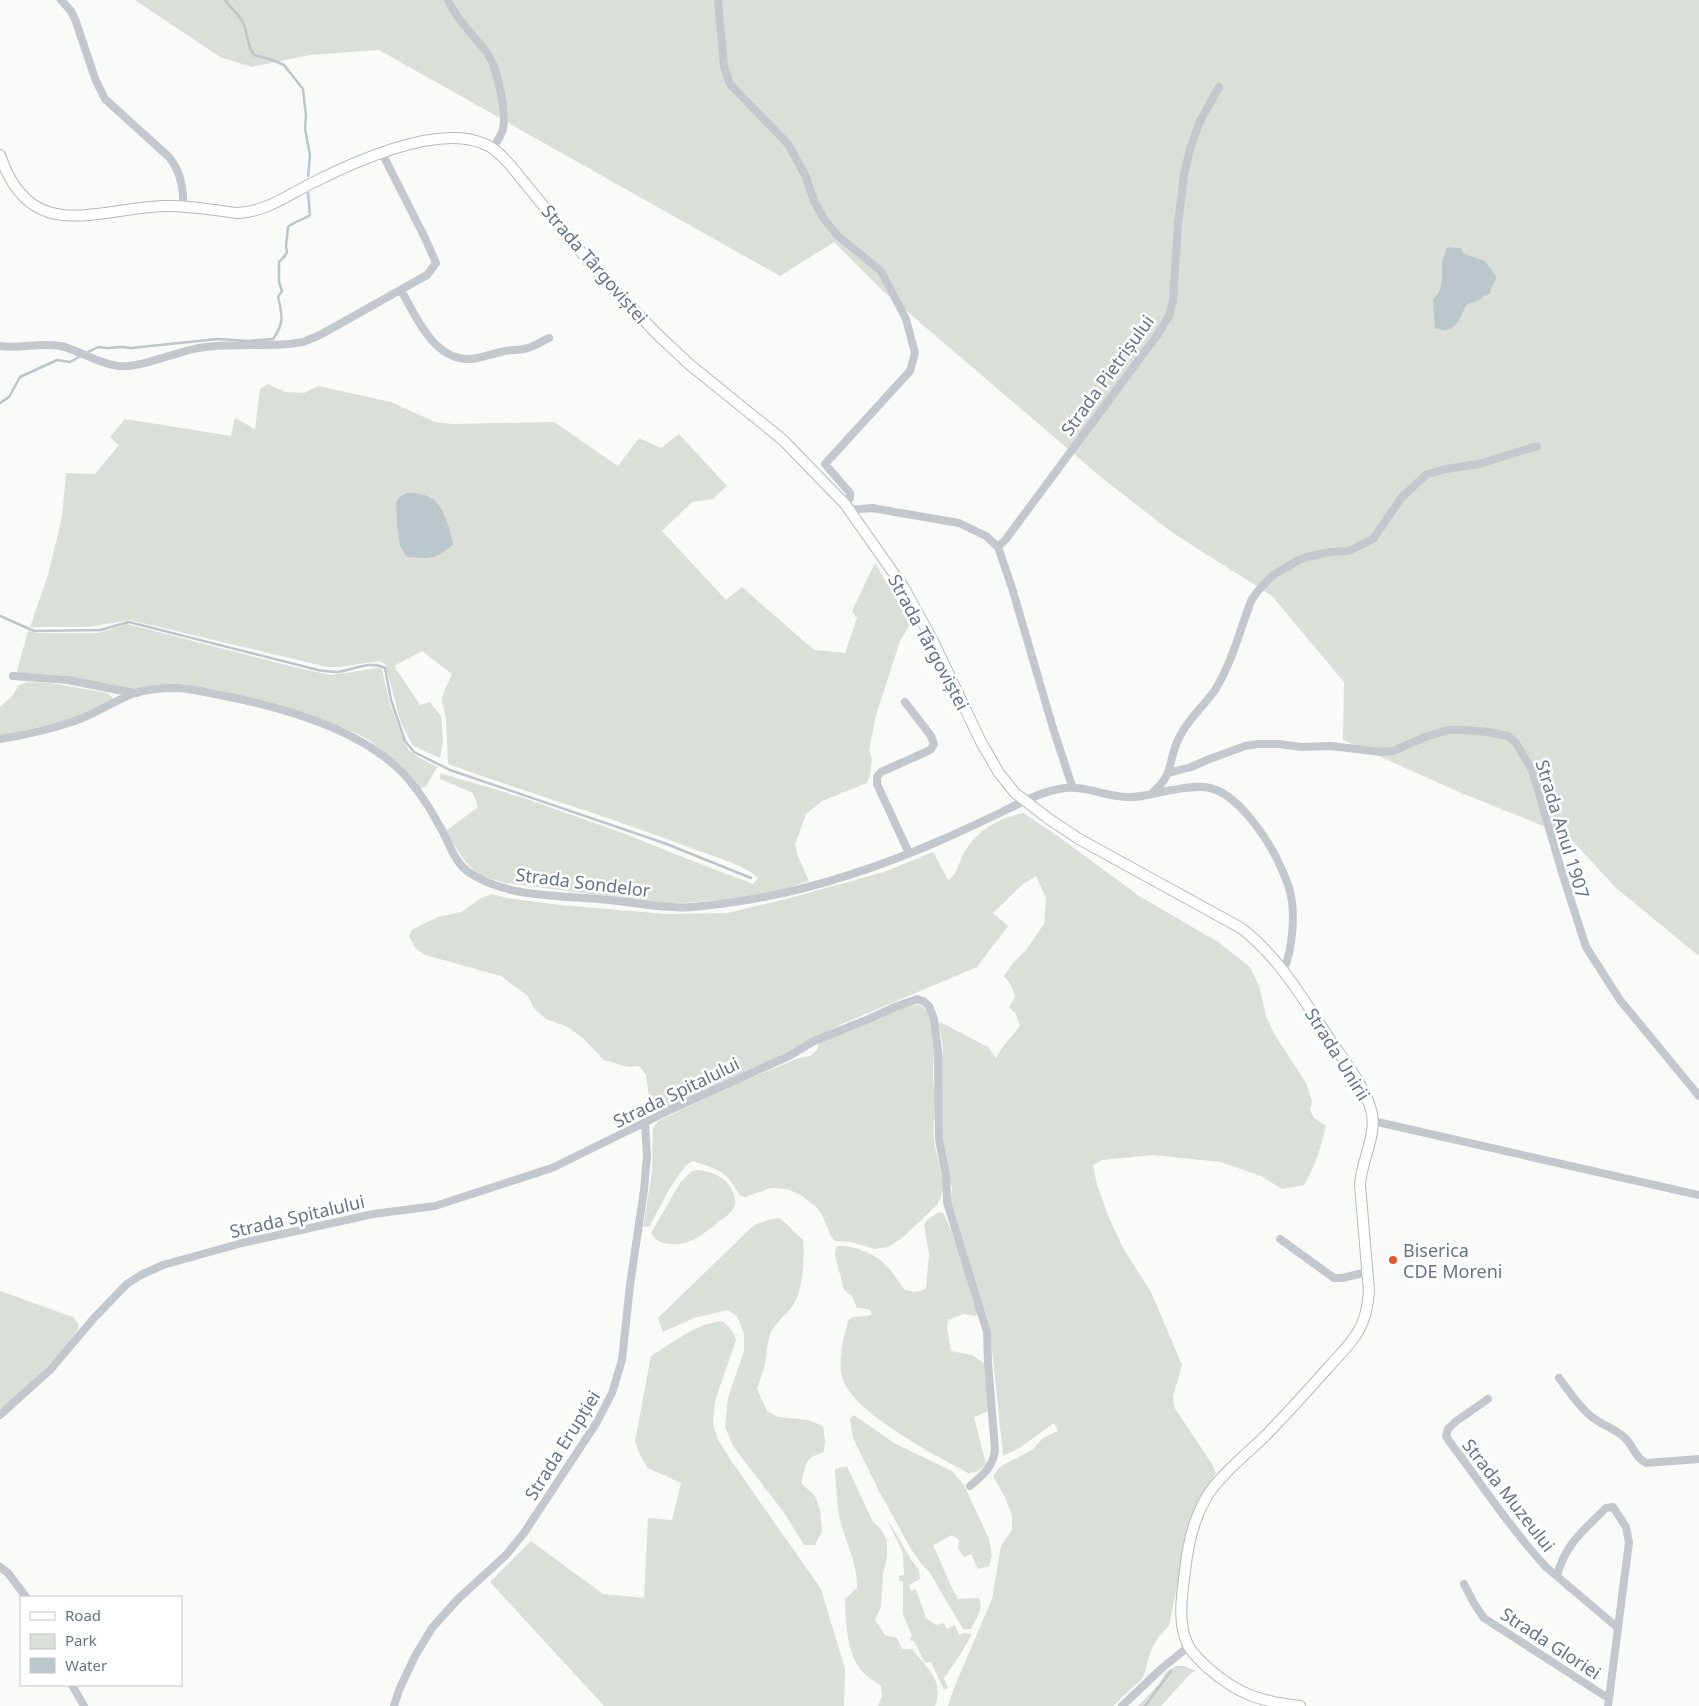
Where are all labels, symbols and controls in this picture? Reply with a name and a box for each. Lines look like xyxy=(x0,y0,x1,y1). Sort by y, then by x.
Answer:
street label: Strada Târgoviștei xyxy=(537,199,653,329)
street label: Strada Pietrișului xyxy=(1055,310,1159,440)
street label: Strada Târgoviștei xyxy=(883,570,975,714)
street label: Strada Anul 1907 xyxy=(1531,757,1595,901)
street label: Strada Sondelor xyxy=(514,862,652,902)
street label: Strada Unirii xyxy=(1300,1003,1376,1105)
street label: Strada Spitalului xyxy=(609,1051,743,1133)
street label: Strada Spitalului xyxy=(227,1189,367,1243)
place label: Biserica CDE Moreni xyxy=(1403,1238,1502,1283)
marker: Biserica CDE Moreni xyxy=(1387,1254,1399,1266)
street label: Strada Erupției xyxy=(519,1386,605,1504)
street label: Strada Muzeului xyxy=(1457,1434,1561,1556)
legend xyxy=(20,1596,182,1686)
street label: Strada Gloriei xyxy=(1496,1602,1606,1684)
text: Road xyxy=(65,1605,101,1625)
text: Park xyxy=(65,1630,97,1650)
text: Water xyxy=(65,1655,107,1675)

